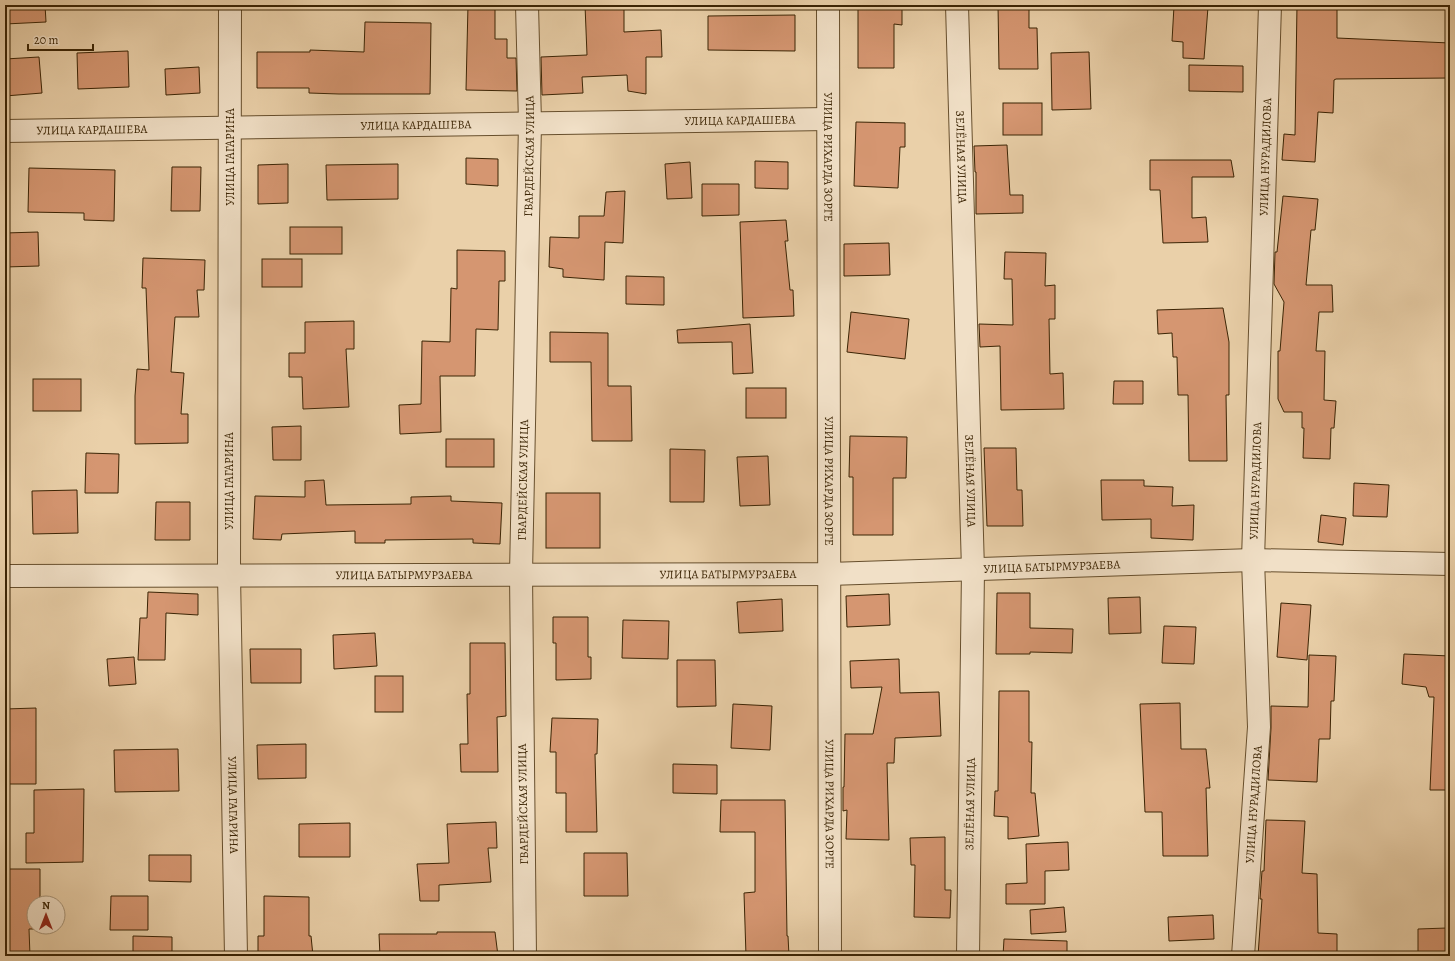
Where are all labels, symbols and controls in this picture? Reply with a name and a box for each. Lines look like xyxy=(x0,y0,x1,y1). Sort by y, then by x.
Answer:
scale bar xyxy=(28,26,93,52)
text: 20 m xyxy=(34,32,58,48)
street label: УЛИЦА РИХАРДА ЗОРГЕ xyxy=(820,92,836,222)
street label: ГВАРДЕЙСКАЯ УЛИЦА xyxy=(520,94,538,217)
street label: УЛИЦА НУРАДИЛОВА xyxy=(1256,97,1275,216)
street label: УЛИЦА ГАГАРИНА xyxy=(222,107,238,206)
street label: ЗЕЛЁНАЯ УЛИЦА xyxy=(952,110,971,205)
street label: УЛИЦА КАРДАШЕВА xyxy=(684,111,797,129)
street label: УЛИЦА КАРДАШЕВА xyxy=(360,116,473,134)
street label: УЛИЦА КАРДАШЕВА xyxy=(36,121,149,139)
street label: УЛИЦА РИХАРДА ЗОРГЕ xyxy=(821,416,837,546)
street label: ГВАРДЕЙСКАЯ УЛИЦА xyxy=(514,418,532,541)
street label: УЛИЦА НУРАДИЛОВА xyxy=(1246,421,1265,540)
street label: УЛИЦА ГАГАРИНА xyxy=(221,431,237,530)
street label: ЗЕЛЁНАЯ УЛИЦА xyxy=(961,434,980,528)
street label: УЛИЦА БАТЫРМУРЗАЕВА xyxy=(983,556,1122,577)
street label: УЛИЦА БАТЫРМУРЗАЕВА xyxy=(660,566,797,582)
street label: УЛИЦА БАТЫРМУРЗАЕВА xyxy=(336,567,473,583)
street label: УЛИЦА РИХАРДА ЗОРГЕ xyxy=(822,739,838,869)
street label: ГВАРДЕЙСКАЯ УЛИЦА xyxy=(514,742,532,865)
street label: УЛИЦА НУРАДИЛОВА xyxy=(1242,744,1266,864)
street label: УЛИЦА ГАГАРИНА xyxy=(224,756,242,855)
street label: ЗЕЛЁНАЯ УЛИЦА xyxy=(961,756,979,851)
north arrow xyxy=(26,895,66,935)
text: N xyxy=(42,898,50,913)

